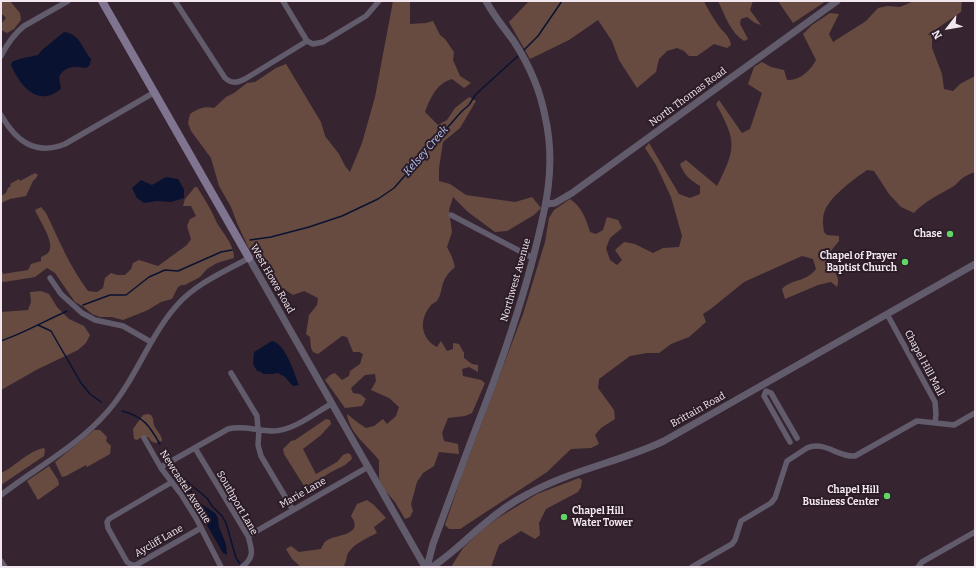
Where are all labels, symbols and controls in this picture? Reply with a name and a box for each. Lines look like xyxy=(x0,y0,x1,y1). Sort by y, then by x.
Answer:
north arrow xyxy=(928,8,968,48)
text: N xyxy=(930,27,945,41)
street label: North Thomas Road xyxy=(647,65,729,129)
water label: Kelsey Creek xyxy=(401,123,451,179)
place label: Chase xyxy=(914,228,942,240)
marker: Chase xyxy=(945,229,955,239)
street label: Northwest Avenue xyxy=(498,237,534,323)
street label: West Howe Road xyxy=(247,242,297,316)
place label: Chapel of Prayer Baptist Church xyxy=(820,250,897,274)
marker: Chapel of Prayer Baptist Church xyxy=(900,257,910,267)
street label: Chapel Hill Mall xyxy=(902,328,946,398)
street label: Brittain Road xyxy=(668,390,728,430)
street label: Newcastel Avenue xyxy=(157,448,213,526)
street label: Southport Lane xyxy=(214,469,260,537)
street label: Marie Lane xyxy=(278,475,328,511)
place label: Chapel Hill Business Center xyxy=(803,484,879,508)
marker: Chapel Hill Business Center xyxy=(882,491,892,501)
place label: Chapel Hill Water Tower xyxy=(572,505,633,528)
marker: Chapel Hill Water Tower xyxy=(559,512,569,522)
street label: Aycliff Lane xyxy=(133,522,185,560)

